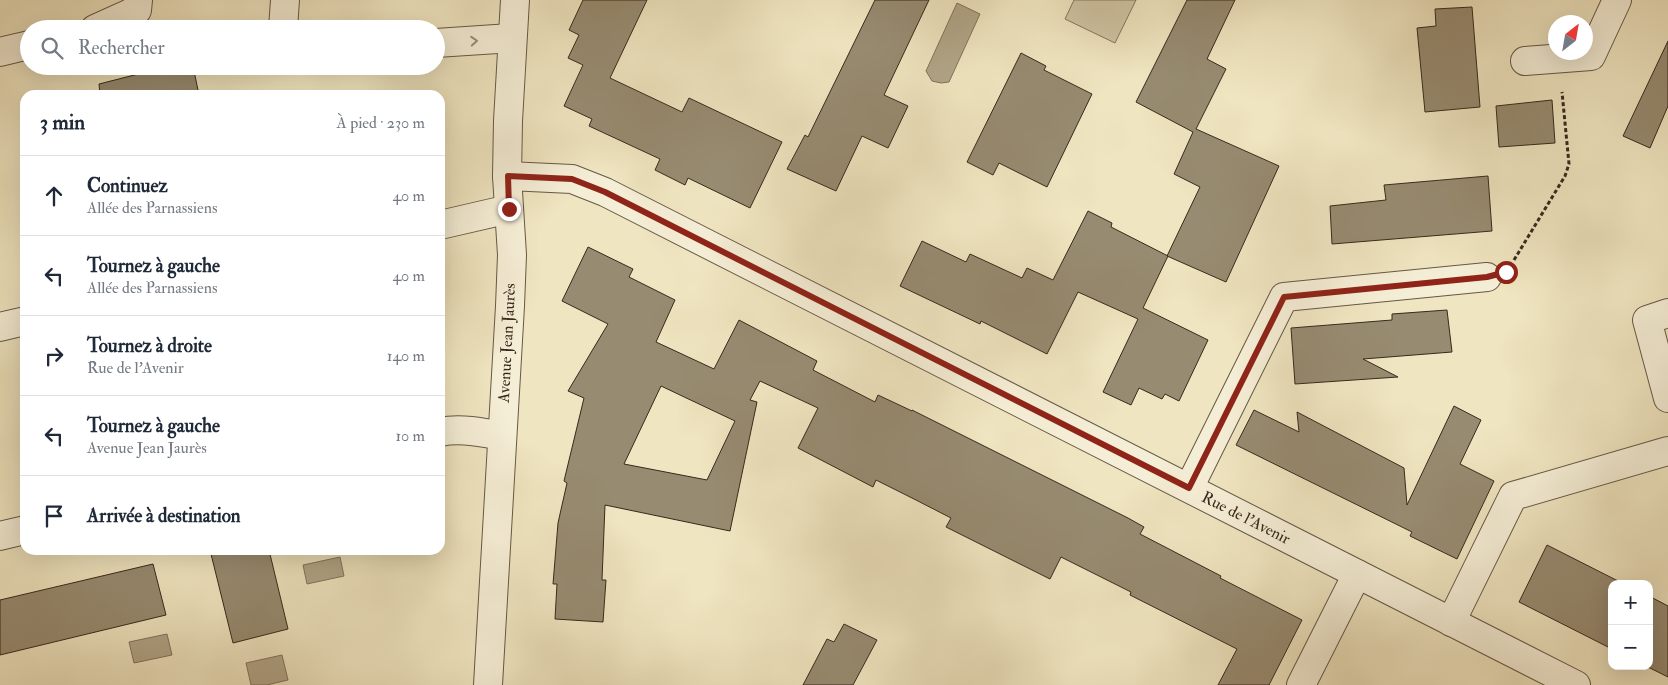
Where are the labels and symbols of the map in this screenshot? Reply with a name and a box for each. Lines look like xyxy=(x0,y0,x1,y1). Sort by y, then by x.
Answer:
north arrow xyxy=(1548,15,1593,60)
one-way arrow xyxy=(471,35,479,46)
route end xyxy=(498,198,521,221)
route start xyxy=(1495,261,1518,284)
street label: Avenue Jean Jaurès xyxy=(494,283,521,404)
street label: Rue de l'Avenir xyxy=(1198,487,1294,549)

